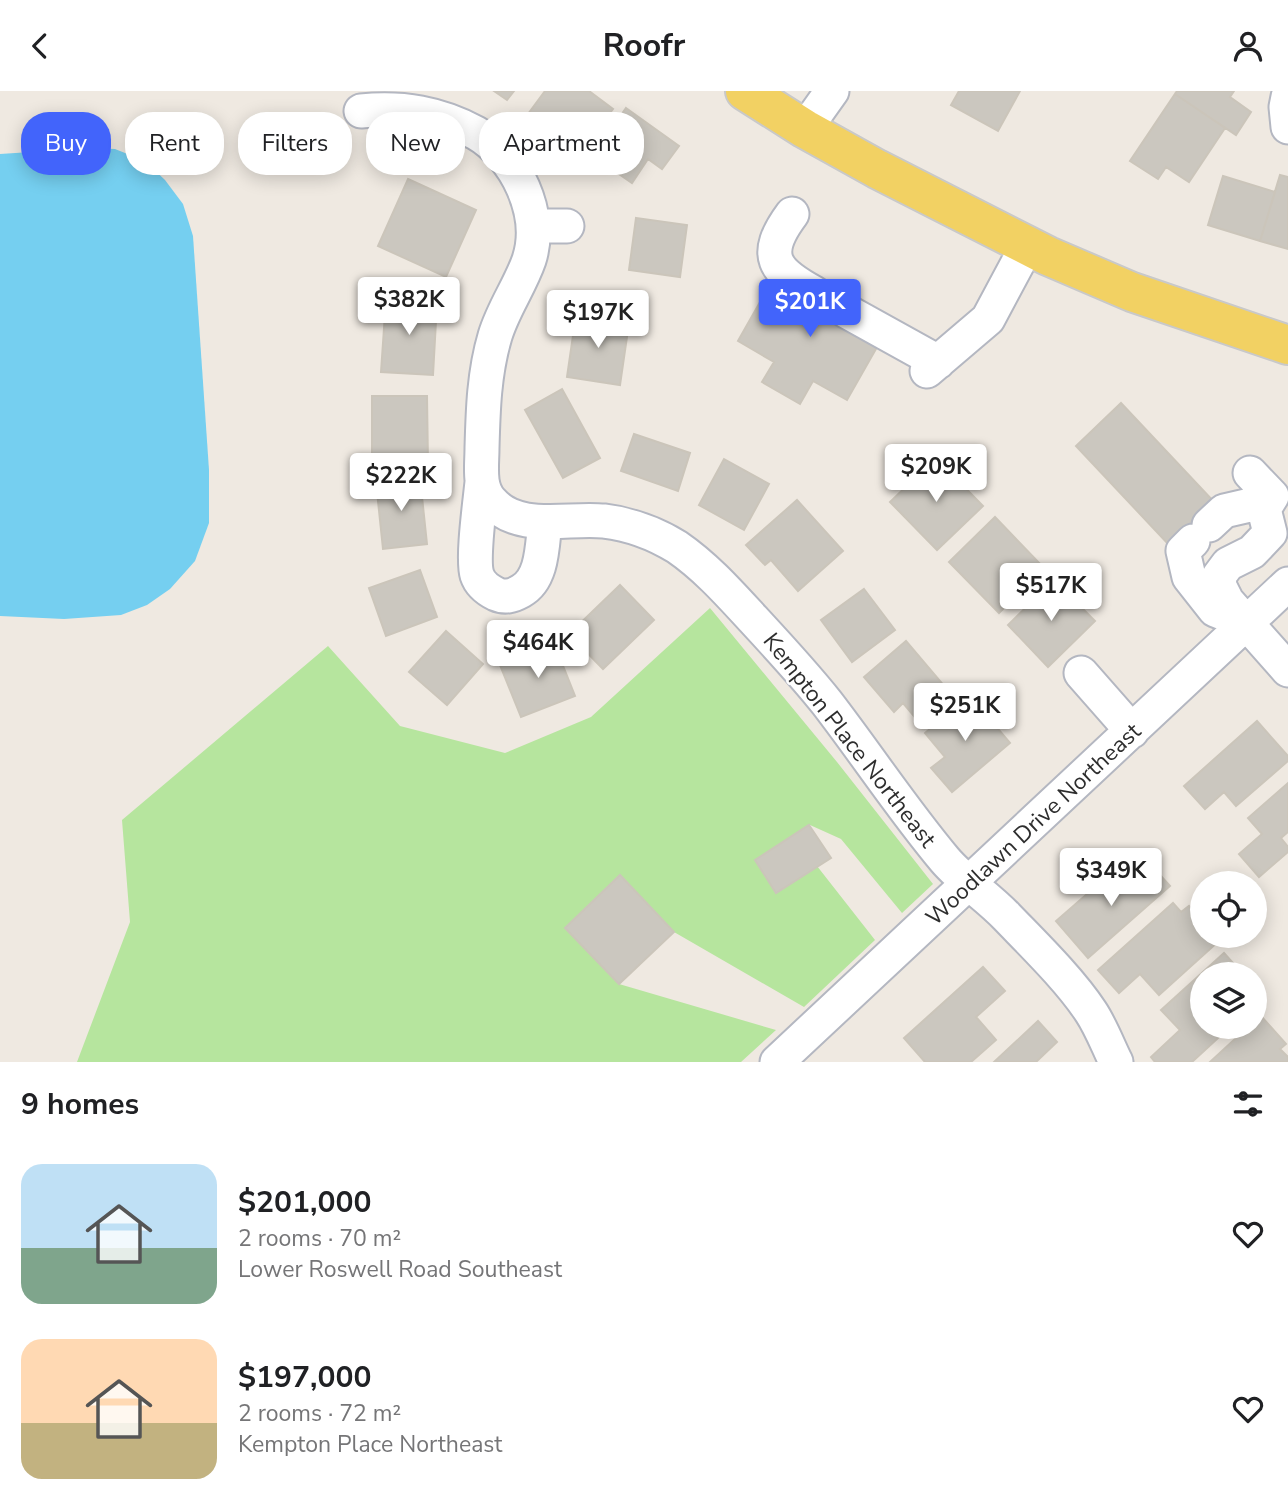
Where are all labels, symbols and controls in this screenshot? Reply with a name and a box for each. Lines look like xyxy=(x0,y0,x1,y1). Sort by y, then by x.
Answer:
text: Roofr xyxy=(603,24,685,67)
icon: back xyxy=(21,27,59,65)
icon: person xyxy=(1229,27,1267,65)
chip: Buy xyxy=(21,112,111,175)
chip: Rent xyxy=(125,112,224,175)
chip: Filters xyxy=(238,112,352,175)
chip: New xyxy=(366,112,465,175)
chip: Apartment xyxy=(479,112,644,175)
pin: $382K xyxy=(360,278,458,337)
pin: $201K xyxy=(761,279,859,339)
text: $382K xyxy=(374,284,444,315)
text: $201K xyxy=(775,286,845,317)
pin: $197K xyxy=(549,291,647,350)
text: $197K xyxy=(563,297,633,328)
pin: $209K xyxy=(887,445,985,504)
text: $209K xyxy=(901,451,971,482)
pin: $222K xyxy=(352,453,450,513)
text: $222K xyxy=(366,460,436,491)
pin: $517K xyxy=(1002,563,1100,623)
text: $517K xyxy=(1016,570,1086,601)
pin: $464K xyxy=(489,621,587,680)
text: $464K xyxy=(503,627,573,658)
street label: Kempton Place Northeast xyxy=(756,627,944,855)
pin: $251K xyxy=(916,683,1014,743)
text: $251K xyxy=(930,690,1000,721)
street label: Woodlawn Drive Northeast xyxy=(919,716,1148,932)
pin: $349K xyxy=(1062,849,1160,908)
text: $349K xyxy=(1076,855,1146,886)
map controls xyxy=(1190,871,1267,1039)
button: locate xyxy=(1190,871,1267,948)
button: layers xyxy=(1190,962,1267,1039)
text: 9 homes xyxy=(21,1084,139,1125)
icon: filters xyxy=(1229,1085,1267,1123)
text: $201,000 xyxy=(238,1182,371,1223)
icon: home xyxy=(77,1192,161,1276)
icon: heart xyxy=(1229,1215,1267,1253)
text: 2 rooms · 70 m² xyxy=(238,1223,401,1254)
text: Lower Roswell Road Southeast xyxy=(238,1254,562,1285)
text: $197,000 xyxy=(238,1357,371,1398)
icon: home xyxy=(77,1367,161,1451)
icon: heart xyxy=(1229,1390,1267,1428)
text: 2 rooms · 72 m² xyxy=(238,1398,401,1429)
text: Kempton Place Northeast xyxy=(238,1429,502,1460)

